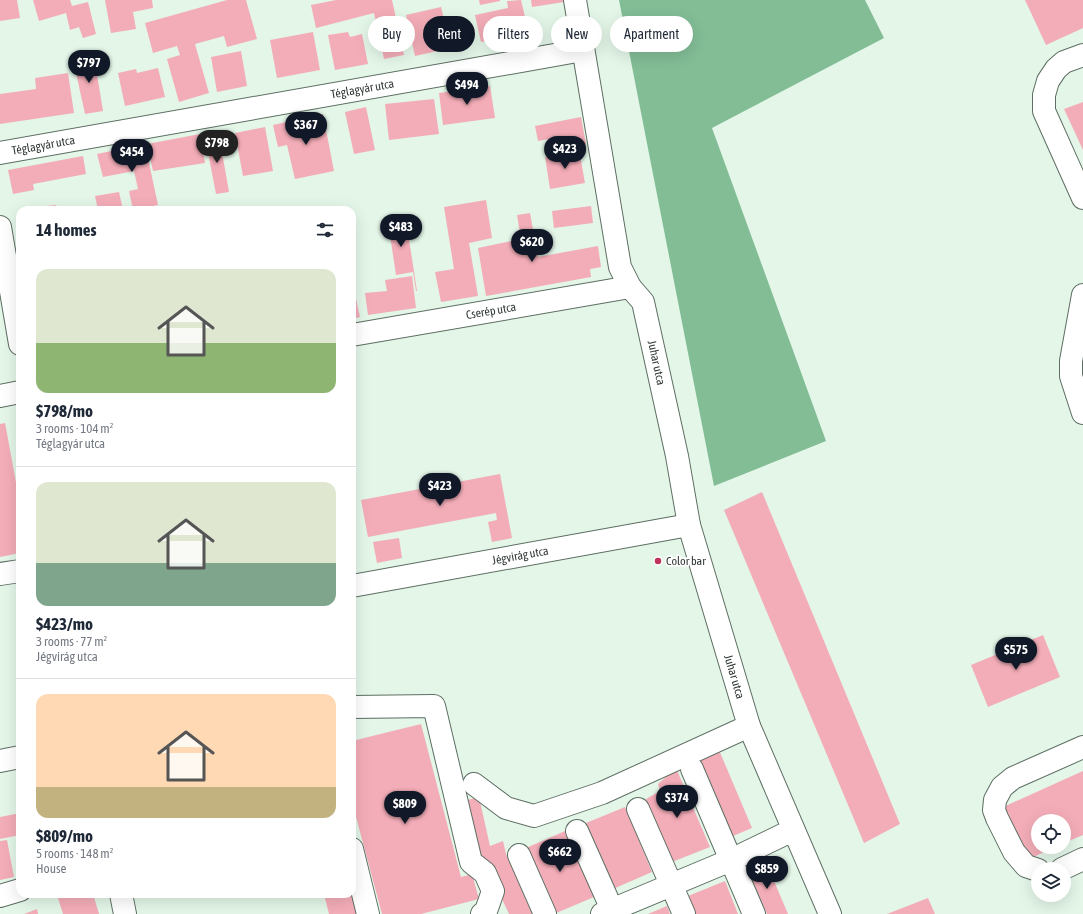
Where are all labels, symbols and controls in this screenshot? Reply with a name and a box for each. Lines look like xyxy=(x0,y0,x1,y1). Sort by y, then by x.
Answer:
chip: Buy xyxy=(368,16,415,52)
chip: Rent xyxy=(423,16,475,52)
chip: Filters xyxy=(483,16,543,52)
chip: New xyxy=(551,16,602,52)
chip: Apartment xyxy=(610,16,693,52)
pin: $797 xyxy=(65,50,113,84)
text: $797 xyxy=(77,55,101,70)
pin: $494 xyxy=(443,72,491,106)
street label: Téglagyár utca xyxy=(330,77,395,101)
text: $494 xyxy=(455,77,479,92)
pin: $367 xyxy=(282,112,330,146)
text: $367 xyxy=(294,117,318,132)
pin: $798 xyxy=(193,130,241,164)
street label: Téglagyár utca xyxy=(11,133,76,158)
text: $798 xyxy=(205,135,229,150)
pin: $423 xyxy=(541,136,589,170)
pin: $454 xyxy=(108,139,156,173)
text: $423 xyxy=(553,141,577,156)
text: $454 xyxy=(120,144,144,159)
pin: $483 xyxy=(377,214,425,248)
icon: filters xyxy=(314,219,336,241)
text: $483 xyxy=(389,219,413,234)
text: 14 homes xyxy=(36,220,97,240)
pin: $620 xyxy=(508,229,556,263)
text: $620 xyxy=(520,234,544,249)
icon: home xyxy=(150,295,222,367)
street label: Cserép utca xyxy=(465,300,517,322)
street label: Juhar utca xyxy=(645,339,668,386)
text: $798/mo xyxy=(36,401,93,421)
text: 3 rooms · 104 m² xyxy=(36,421,113,436)
text: Téglagyár utca xyxy=(36,436,105,451)
pin: $423 xyxy=(416,473,464,507)
text: $423 xyxy=(428,478,452,493)
icon: home xyxy=(150,508,222,580)
street label: Jégvirág utca xyxy=(491,544,550,568)
place label: Color bar xyxy=(666,554,706,568)
marker: Color bar xyxy=(653,556,663,566)
text: $423/mo xyxy=(36,614,93,634)
text: 3 rooms · 77 m² xyxy=(36,634,107,649)
pin: $575 xyxy=(992,637,1040,671)
text: $575 xyxy=(1004,642,1028,657)
text: Jégvirág utca xyxy=(36,649,98,664)
street label: Juhar utca xyxy=(721,653,747,700)
icon: home xyxy=(150,720,222,792)
pin: $374 xyxy=(653,785,701,819)
text: $374 xyxy=(665,790,689,805)
pin: $809 xyxy=(381,791,429,825)
text: $809 xyxy=(393,796,417,811)
map controls xyxy=(1031,814,1071,902)
button: locate xyxy=(1031,814,1071,854)
text: $809/mo xyxy=(36,826,93,846)
pin: $662 xyxy=(536,839,584,873)
text: $662 xyxy=(548,844,572,859)
text: 5 rooms · 148 m² xyxy=(36,846,113,861)
pin: $859 xyxy=(743,856,791,890)
text: House xyxy=(36,861,66,876)
text: $859 xyxy=(755,861,779,876)
button: layers xyxy=(1031,862,1071,902)

